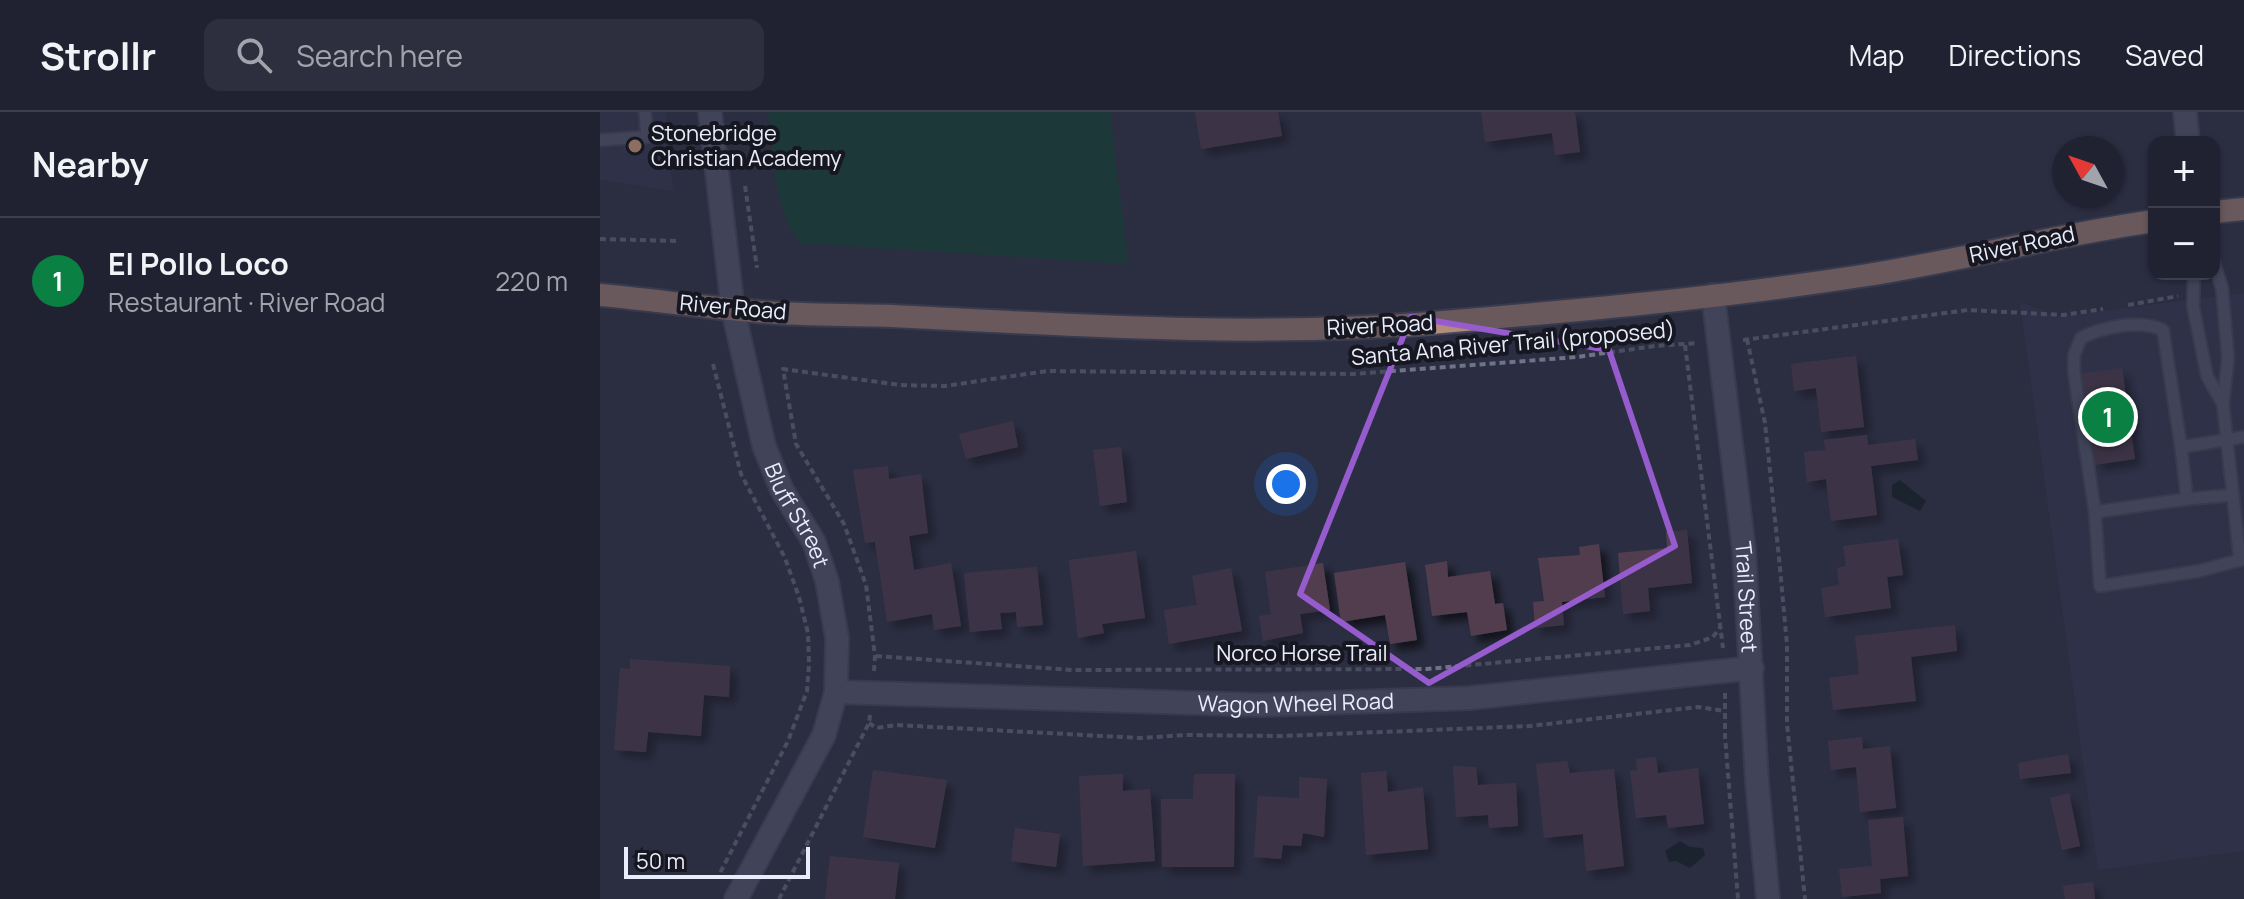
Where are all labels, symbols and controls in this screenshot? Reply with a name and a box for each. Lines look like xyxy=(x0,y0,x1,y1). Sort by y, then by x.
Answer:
search box xyxy=(204,19,764,91)
text: Strollr xyxy=(40,29,156,81)
icon: search xyxy=(232,33,276,77)
text: Search here xyxy=(296,35,463,76)
text: Map xyxy=(1849,36,1904,74)
text: Directions xyxy=(1948,36,2081,74)
text: Saved xyxy=(2125,36,2204,74)
place label: Stonebridge Christian Academy xyxy=(651,118,842,173)
north arrow xyxy=(2052,136,2124,208)
map controls xyxy=(2148,136,2220,280)
button: + xyxy=(2148,136,2220,208)
marker: Stonebridge Christian Academy xyxy=(626,137,644,155)
text: Nearby xyxy=(32,141,148,187)
button: − xyxy=(2148,208,2220,280)
street label: River Road xyxy=(1967,218,2077,270)
text: El Pollo Loco xyxy=(108,243,289,284)
text: 1 xyxy=(52,263,64,299)
text: 220 m xyxy=(495,263,568,299)
text: Restaurant · River Road xyxy=(108,284,386,320)
street label: River Road xyxy=(678,287,788,327)
street label: River Road xyxy=(1326,307,1434,343)
street label: Santa Ana River Trail (proposed) xyxy=(1350,314,1676,372)
pin: 1 xyxy=(2082,387,2134,447)
street label: Bluff Street xyxy=(758,458,837,572)
your location xyxy=(1266,464,1306,504)
street label: Trail Street xyxy=(1728,540,1765,654)
street label: Norco Horse Trail xyxy=(1216,638,1388,668)
street label: Wagon Wheel Road xyxy=(1197,686,1394,720)
scale bar xyxy=(624,843,810,879)
text: 50 m xyxy=(636,846,685,876)

